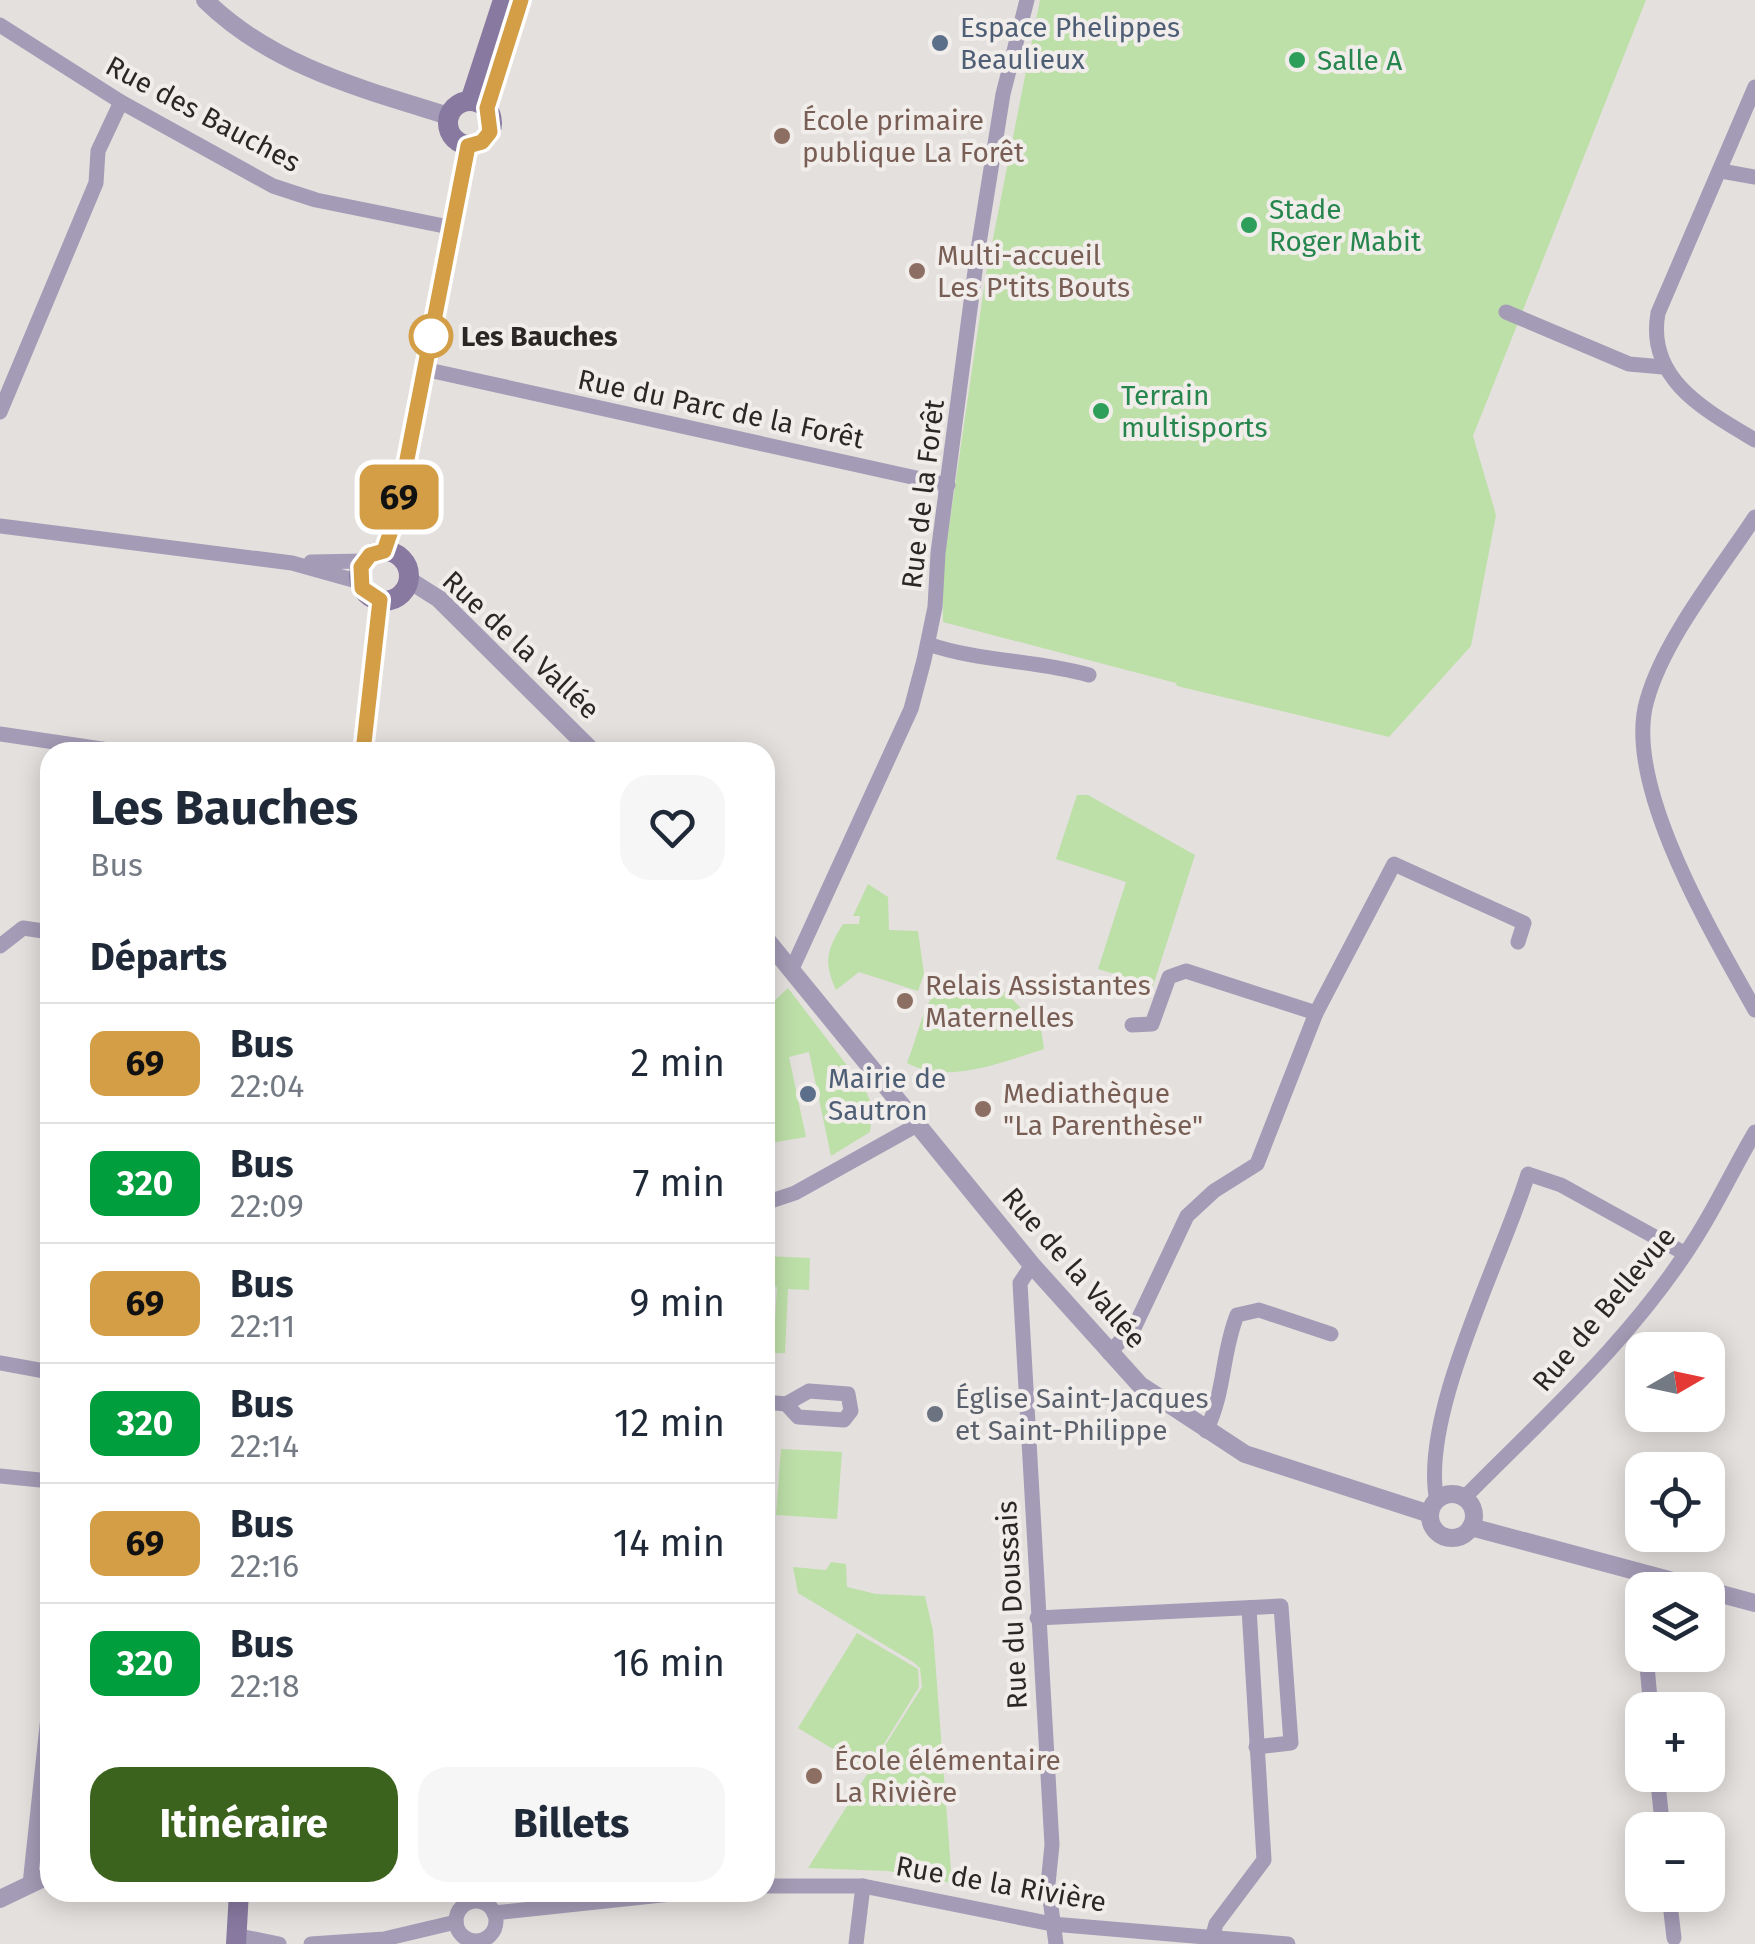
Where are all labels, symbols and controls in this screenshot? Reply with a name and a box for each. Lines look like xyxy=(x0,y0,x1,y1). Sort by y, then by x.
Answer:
place label: Espace Phelippes Beaulieux xyxy=(960,11,1180,76)
marker: Espace Phelippes Beaulieux xyxy=(929,32,951,54)
place label: Salle A xyxy=(1317,44,1402,77)
street label: Rue des Bauches xyxy=(100,49,306,179)
marker: Salle A xyxy=(1286,49,1308,71)
place label: École primaire publique La Forêt xyxy=(802,104,1025,169)
marker: École primaire publique La Forêt xyxy=(771,125,793,147)
place label: Stade Roger Mabit xyxy=(1269,193,1422,258)
marker: Stade Roger Mabit xyxy=(1238,214,1260,236)
place label: Multi-accueil Les P'tits Bouts xyxy=(937,239,1130,304)
marker: Multi-accueil Les P'tits Bouts xyxy=(906,260,928,282)
marker: Les Bauches xyxy=(410,315,452,357)
place label: Les Bauches xyxy=(461,320,617,353)
street label: Rue du Parc de la Forêt xyxy=(575,363,868,456)
place label: Terrain multisports xyxy=(1121,379,1268,444)
street label: Rue de la Forêt xyxy=(895,397,951,591)
marker: Terrain multisports xyxy=(1090,400,1112,422)
line badge: 69 xyxy=(354,464,444,530)
text: 69 xyxy=(380,476,418,518)
street label: Rue de la Vallée xyxy=(436,564,606,726)
button: heart xyxy=(620,775,725,880)
text: Les Bauches xyxy=(90,779,358,837)
text: Bus xyxy=(90,846,143,884)
text: Départs xyxy=(90,934,227,980)
place label: Relais Assistantes Maternelles xyxy=(925,969,1151,1034)
marker: Relais Assistantes Maternelles xyxy=(894,990,916,1012)
text: Bus xyxy=(230,1021,294,1067)
text: 2 min xyxy=(631,1040,725,1086)
text: 69 xyxy=(126,1042,164,1084)
place label: Mairie de Sautron xyxy=(828,1062,946,1127)
text: 22:04 xyxy=(230,1067,304,1105)
place label: Mediathèque "La Parenthèse" xyxy=(1003,1077,1203,1142)
marker: Mairie de Sautron xyxy=(797,1083,819,1105)
marker: Mediathèque "La Parenthèse" xyxy=(972,1098,994,1120)
text: Bus xyxy=(230,1141,294,1187)
text: 7 min xyxy=(633,1160,725,1206)
text: 320 xyxy=(117,1162,173,1204)
street label: Rue de la Vallée xyxy=(995,1181,1153,1355)
text: 22:09 xyxy=(230,1187,304,1225)
street label: Rue de Bellevue xyxy=(1526,1220,1682,1398)
text: Bus xyxy=(230,1261,294,1307)
text: 9 min xyxy=(629,1280,725,1326)
text: 69 xyxy=(126,1282,164,1324)
text: 22:11 xyxy=(230,1307,295,1345)
north arrow xyxy=(1625,1332,1725,1432)
map controls xyxy=(1625,1332,1725,1912)
text: Bus xyxy=(230,1381,294,1427)
place label: Église Saint-Jacques et Saint-Philippe xyxy=(955,1382,1209,1447)
text: 12 min xyxy=(614,1400,725,1446)
text: 320 xyxy=(117,1402,173,1444)
marker: Église Saint-Jacques et Saint-Philippe xyxy=(924,1403,946,1425)
text: 22:14 xyxy=(230,1427,299,1465)
button: locate xyxy=(1625,1452,1725,1552)
street label: Rue du Doussais xyxy=(990,1500,1034,1710)
text: Bus xyxy=(230,1501,294,1547)
text: 14 min xyxy=(613,1520,725,1566)
text: 69 xyxy=(126,1522,164,1564)
text: 22:16 xyxy=(230,1547,299,1585)
button: layers xyxy=(1625,1572,1725,1672)
text: Bus xyxy=(230,1621,294,1667)
text: 16 min xyxy=(613,1640,725,1686)
text: 320 xyxy=(117,1642,173,1684)
text: 22:18 xyxy=(230,1667,300,1705)
button: + xyxy=(1625,1692,1725,1792)
place label: École élémentaire La Rivière xyxy=(834,1744,1061,1809)
marker: École élémentaire La Rivière xyxy=(803,1765,825,1787)
button: Itinéraire xyxy=(90,1767,398,1882)
button: Billets xyxy=(418,1767,725,1882)
button: − xyxy=(1625,1812,1725,1912)
street label: Rue de la Rivière xyxy=(893,1849,1109,1919)

